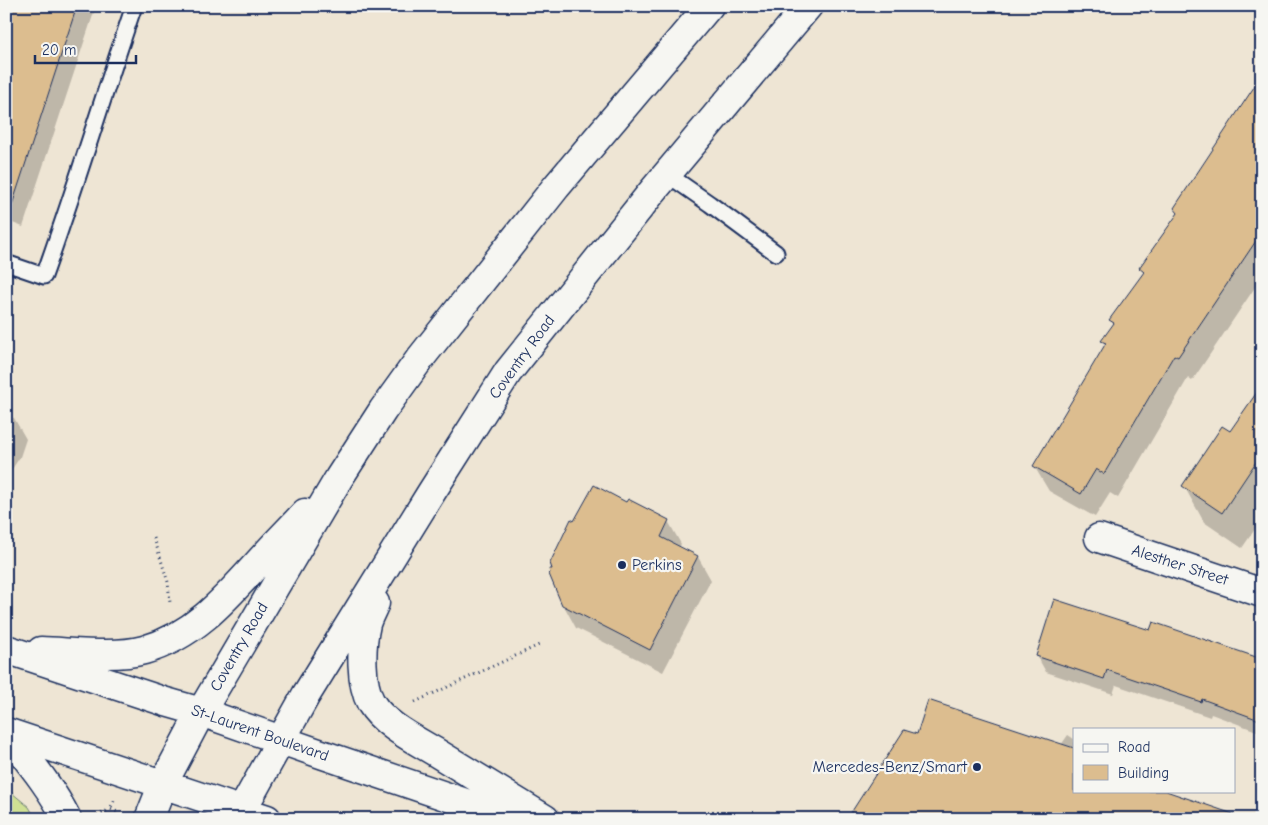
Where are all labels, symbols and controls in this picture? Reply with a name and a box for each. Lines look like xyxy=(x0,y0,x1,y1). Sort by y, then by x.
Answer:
scale bar xyxy=(35,32,136,64)
text: 20 m xyxy=(42,41,76,59)
street label: Coventry Road xyxy=(486,312,558,402)
street label: Alesther Street xyxy=(1129,541,1231,589)
place label: Perkins xyxy=(632,556,682,574)
marker: Perkins xyxy=(616,559,628,571)
street label: Coventry Road xyxy=(206,599,272,695)
street label: St-Laurent Boulevard xyxy=(189,701,331,765)
legend xyxy=(1073,728,1236,792)
text: Road xyxy=(1118,738,1150,756)
place label: Mercedes-Benz/Smart xyxy=(812,758,967,776)
marker: Mercedes-Benz/Smart xyxy=(971,761,983,773)
text: Building xyxy=(1118,764,1169,782)

